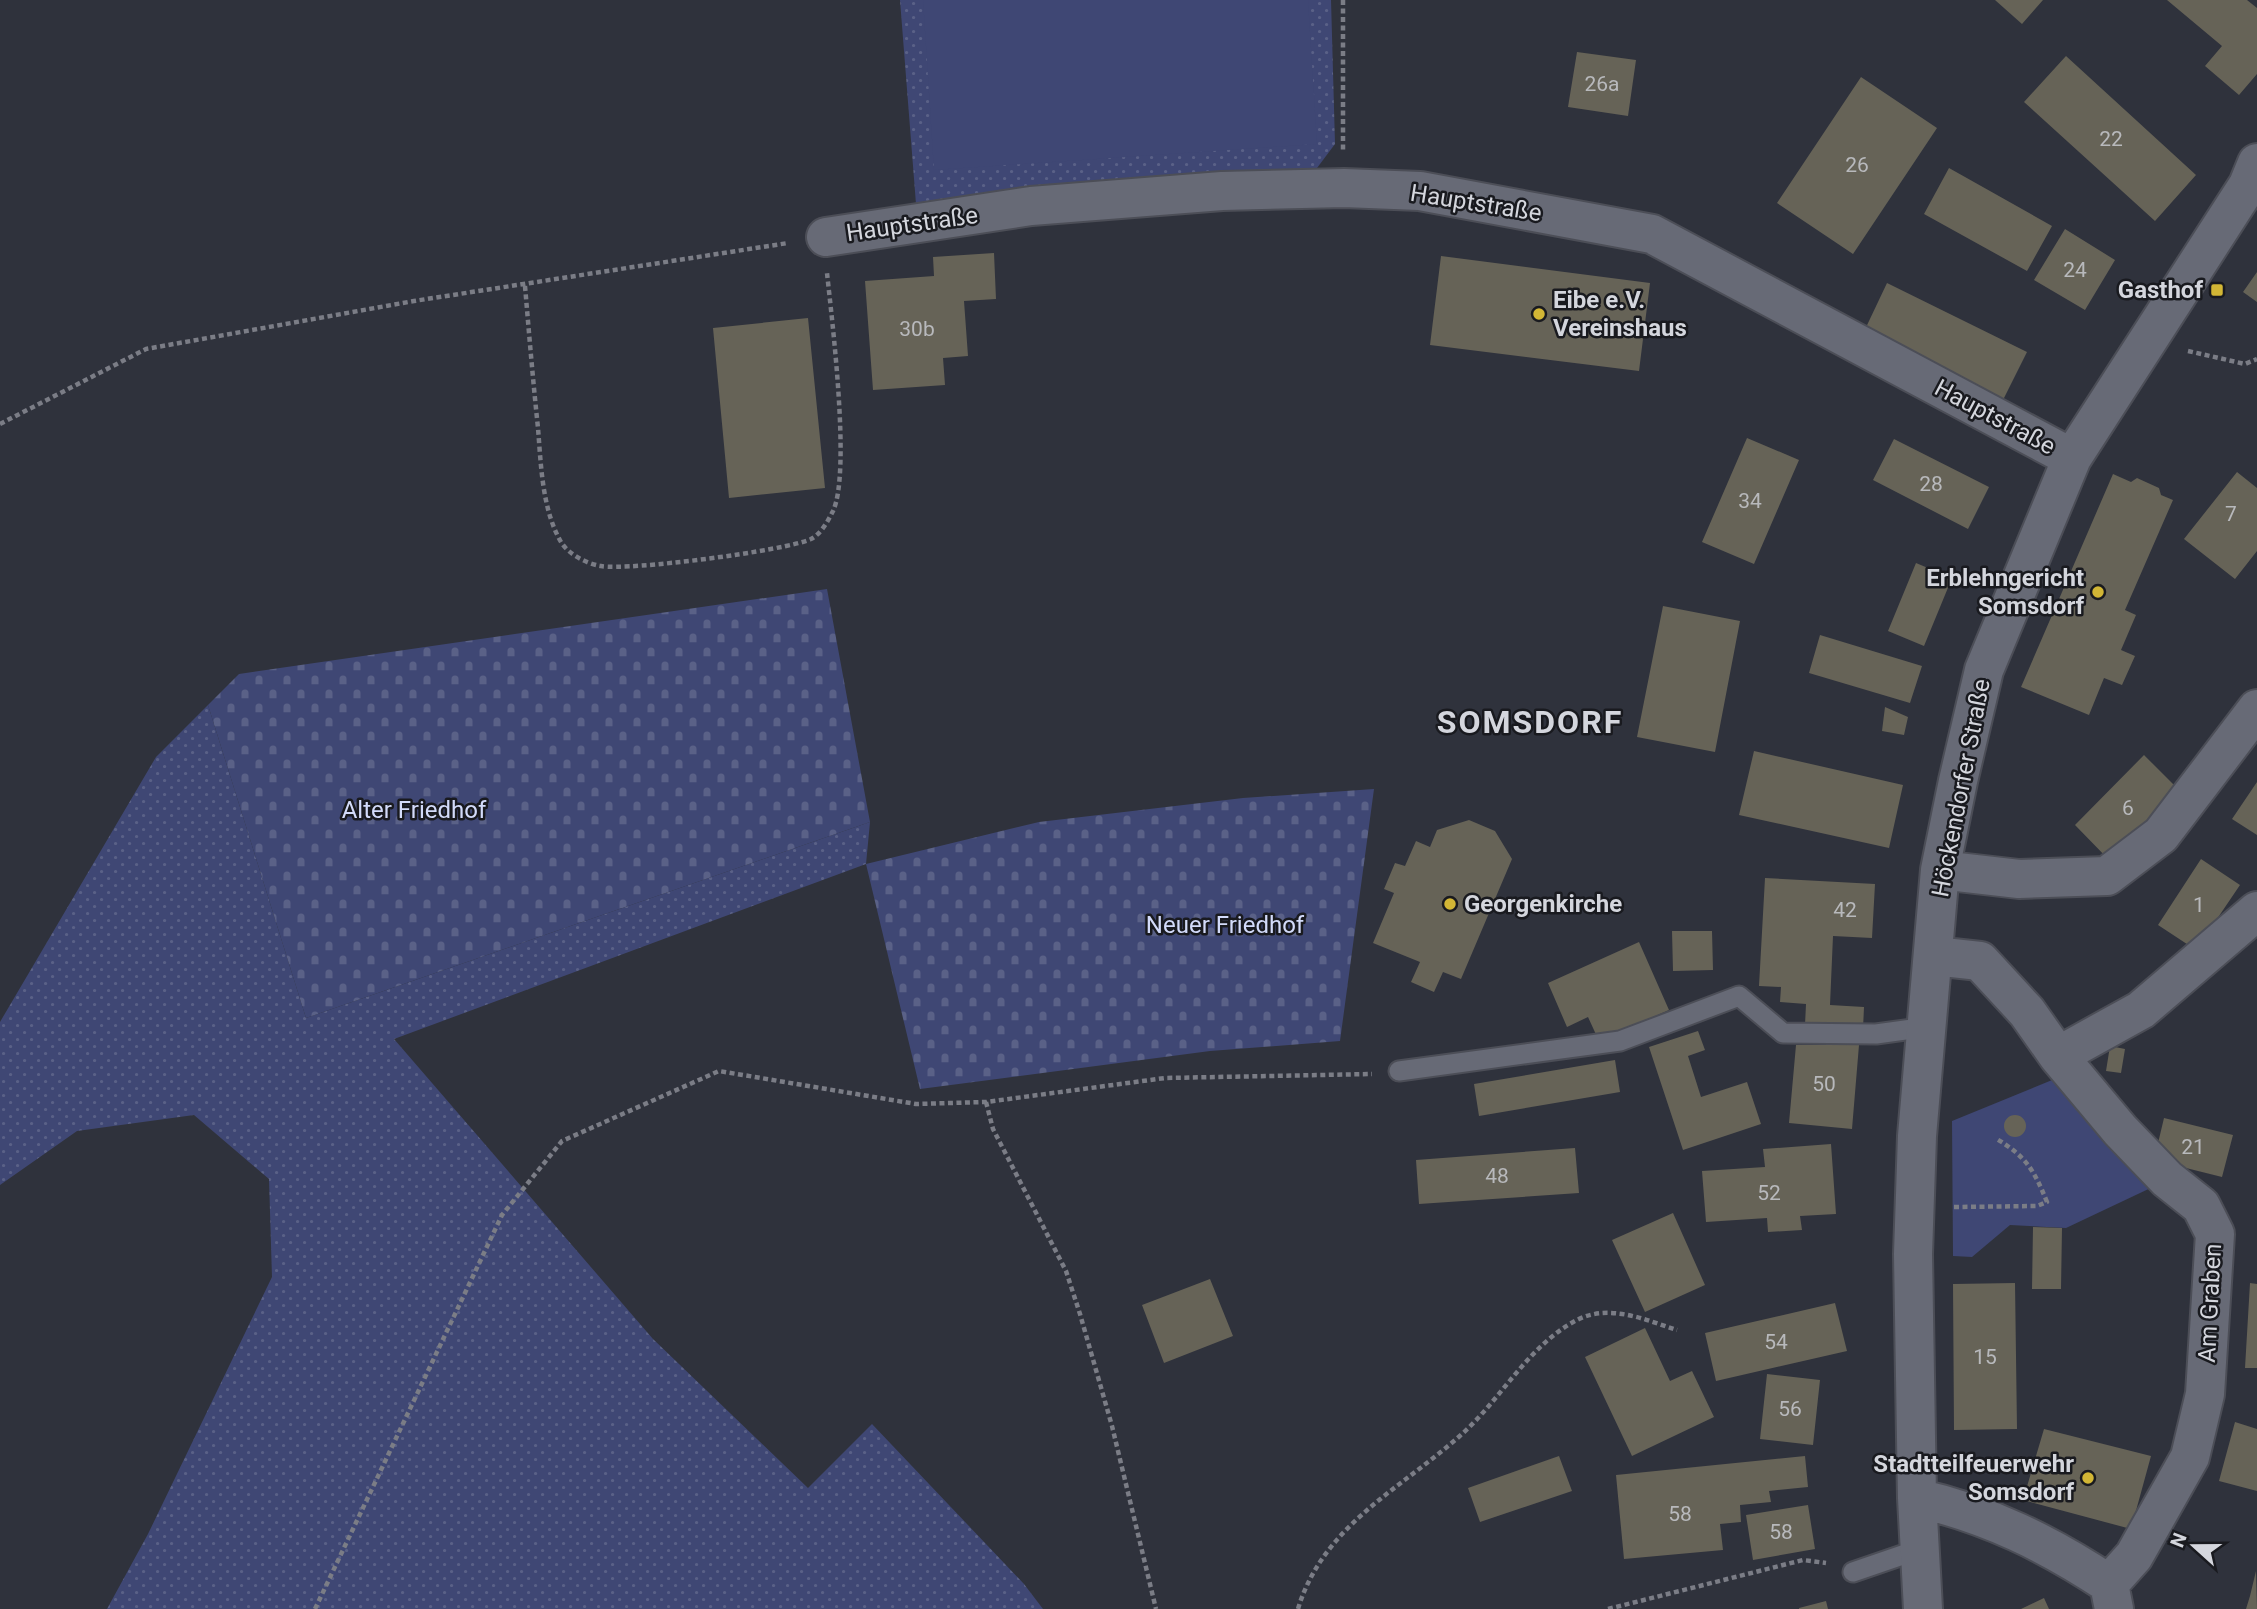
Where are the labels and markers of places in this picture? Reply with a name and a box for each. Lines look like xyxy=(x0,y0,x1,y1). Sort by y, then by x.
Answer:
place label: Gasthof xyxy=(2118,276,2203,304)
marker: Gasthof xyxy=(2209,282,2225,298)
place label: Eibe e.V. Vereinshaus xyxy=(1553,286,1687,342)
marker: Eibe e.V. Vereinshaus xyxy=(1531,306,1547,322)
place label: Erblehngericht Somsdorf xyxy=(1926,564,2084,620)
marker: Erblehngericht Somsdorf xyxy=(2090,584,2106,600)
place label: Georgenkirche xyxy=(1464,890,1622,918)
marker: Georgenkirche xyxy=(1442,896,1458,912)
place label: Stadtteilfeuerwehr Somsdorf xyxy=(1873,1450,2074,1506)
marker: Stadtteilfeuerwehr Somsdorf xyxy=(2080,1470,2096,1486)

